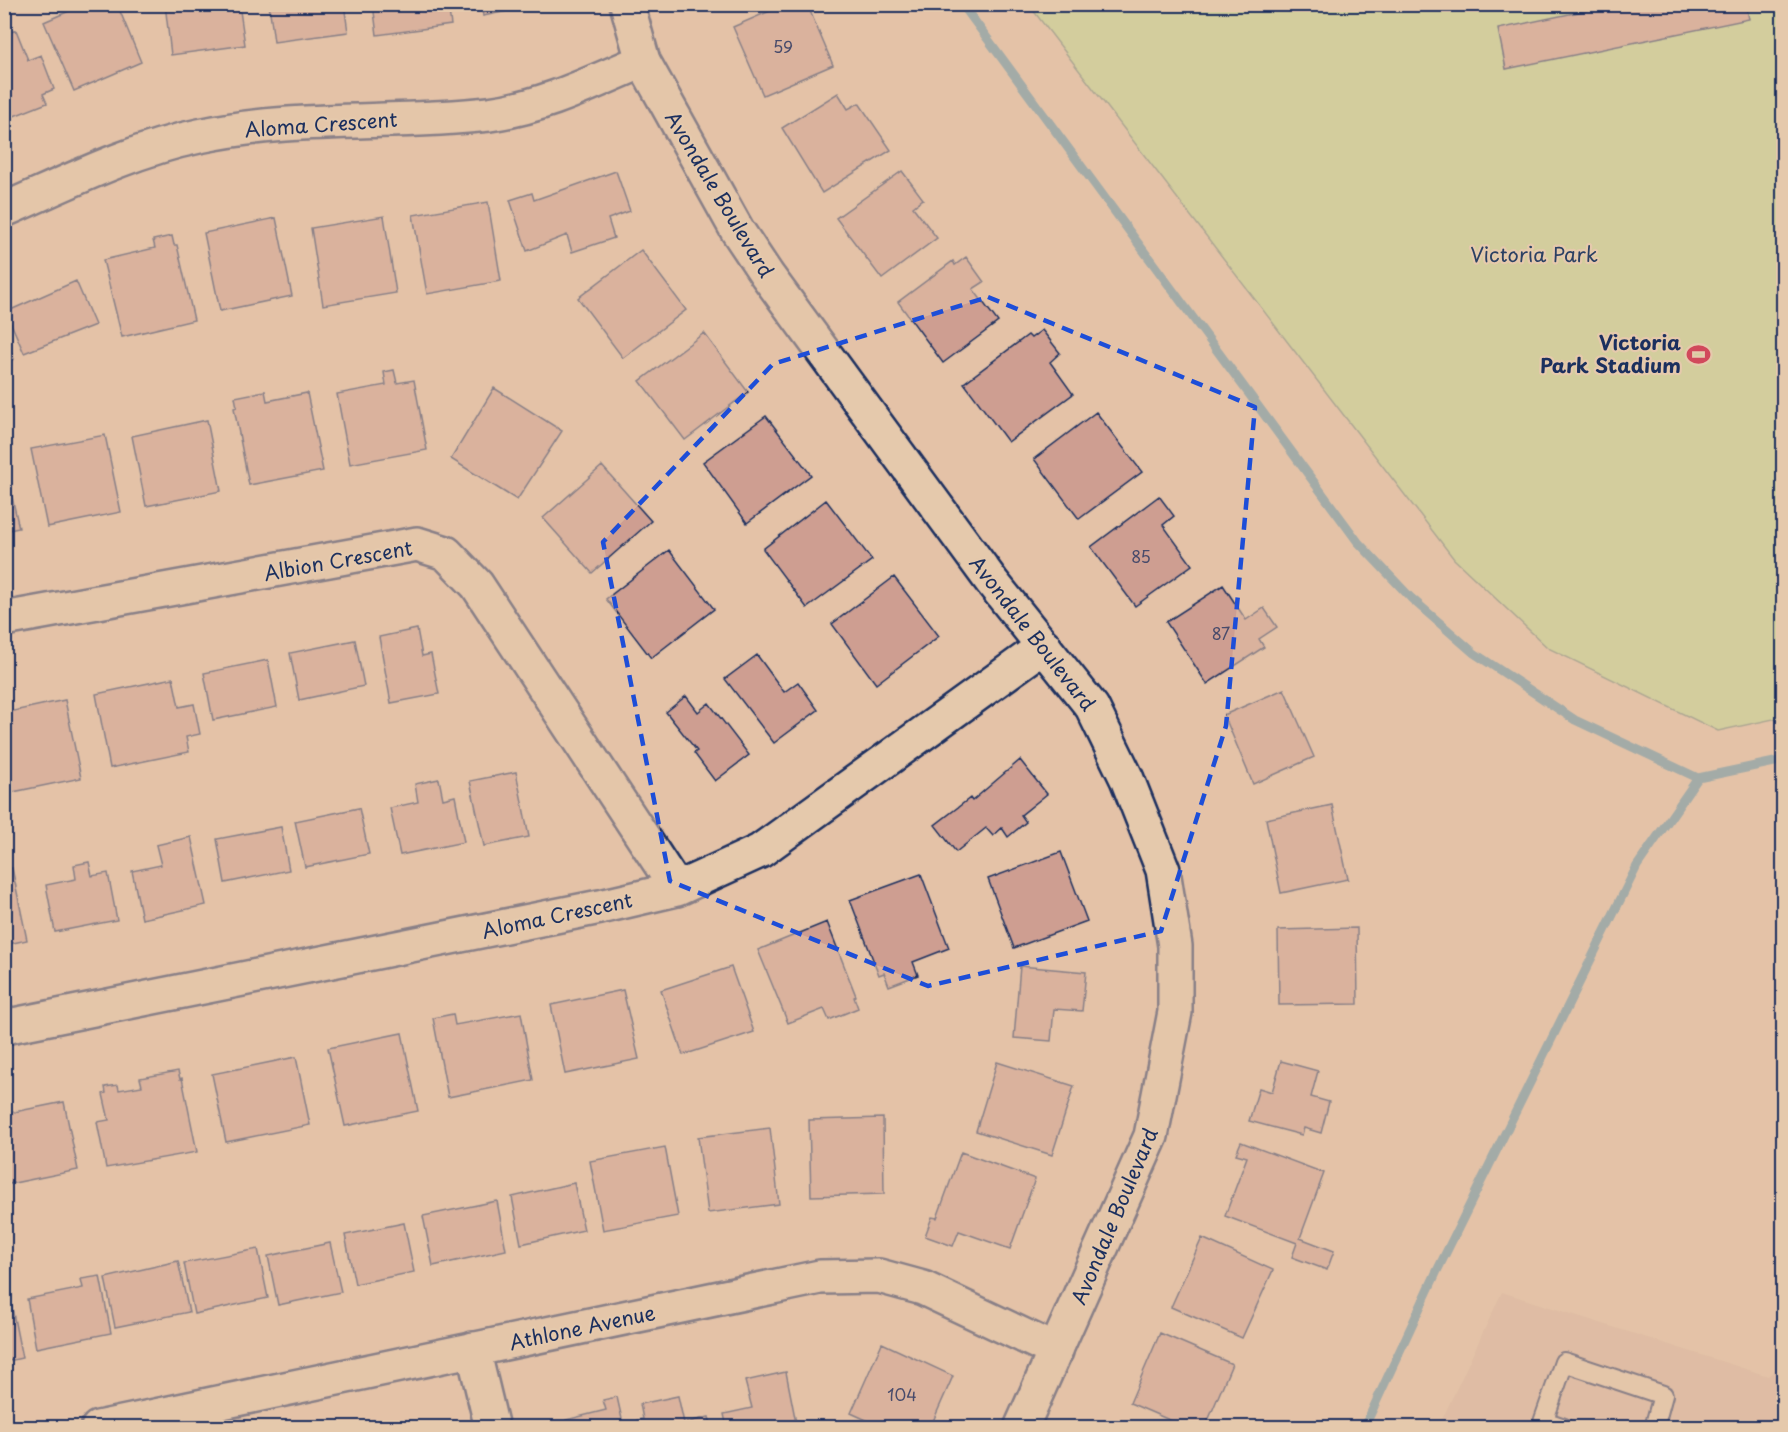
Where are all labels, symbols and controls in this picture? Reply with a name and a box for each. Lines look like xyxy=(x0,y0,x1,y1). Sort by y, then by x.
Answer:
house number: 59 xyxy=(773,34,793,58)
street label: Aloma Crescent xyxy=(244,104,398,144)
street label: Avondale Boulevard xyxy=(658,105,782,283)
park label: Victoria Park xyxy=(1470,239,1598,269)
place label: Victoria Park Stadium xyxy=(1540,327,1681,380)
sports icon: Victoria Park Stadium xyxy=(1686,341,1712,367)
street label: Albion Crescent xyxy=(261,532,415,588)
house number: 85 xyxy=(1131,544,1151,568)
street label: Avondale Boulevard xyxy=(963,549,1103,717)
house number: 87 xyxy=(1212,621,1230,645)
street label: Aloma Crescent xyxy=(479,884,635,946)
street label: Avondale Boulevard xyxy=(1063,1123,1165,1309)
street label: Athlone Avenue xyxy=(506,1297,658,1357)
house number: 104 xyxy=(887,1382,917,1406)

